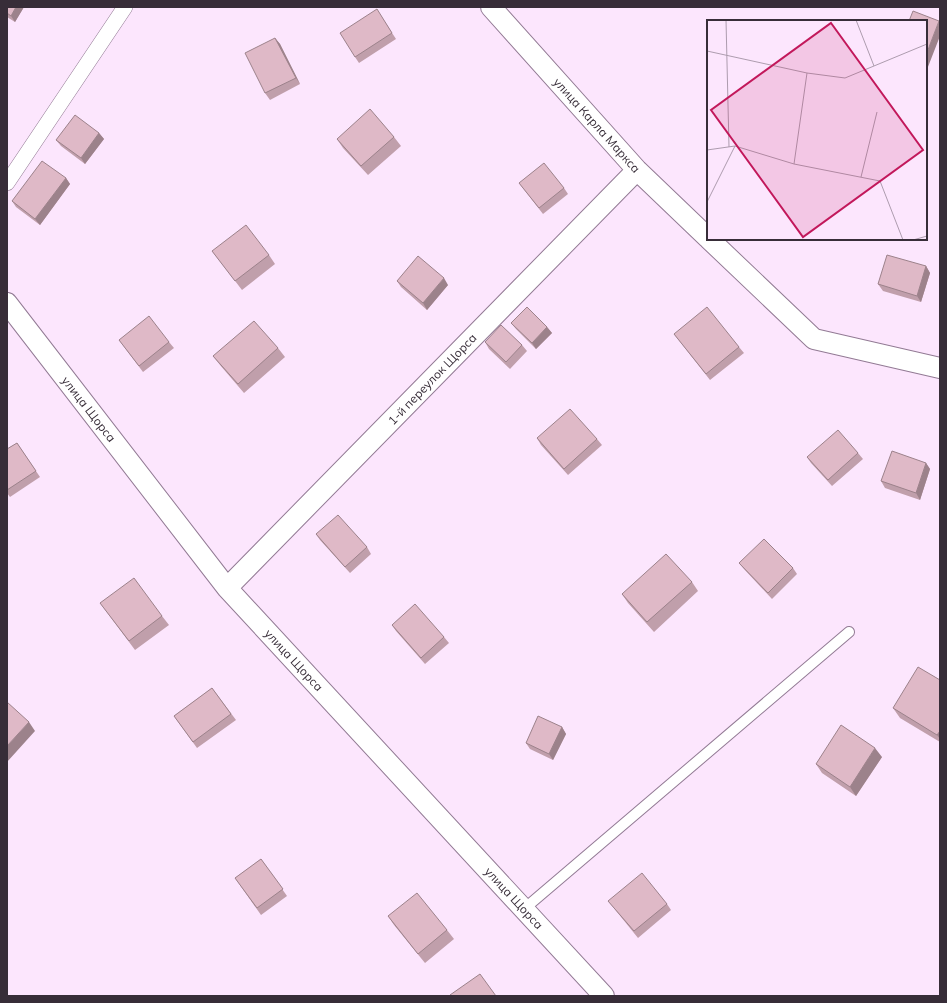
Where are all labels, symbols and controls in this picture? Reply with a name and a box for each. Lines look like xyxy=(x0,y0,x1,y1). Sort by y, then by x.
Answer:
inset map xyxy=(707,20,927,240)
street label: улица Карла Маркса xyxy=(550,74,644,176)
street label: 1-й переулок Щорса xyxy=(385,330,479,428)
street label: улица Щорса xyxy=(59,373,119,445)
street label: улица Щорса xyxy=(262,626,326,694)
street label: улица Щорса xyxy=(482,864,546,932)

